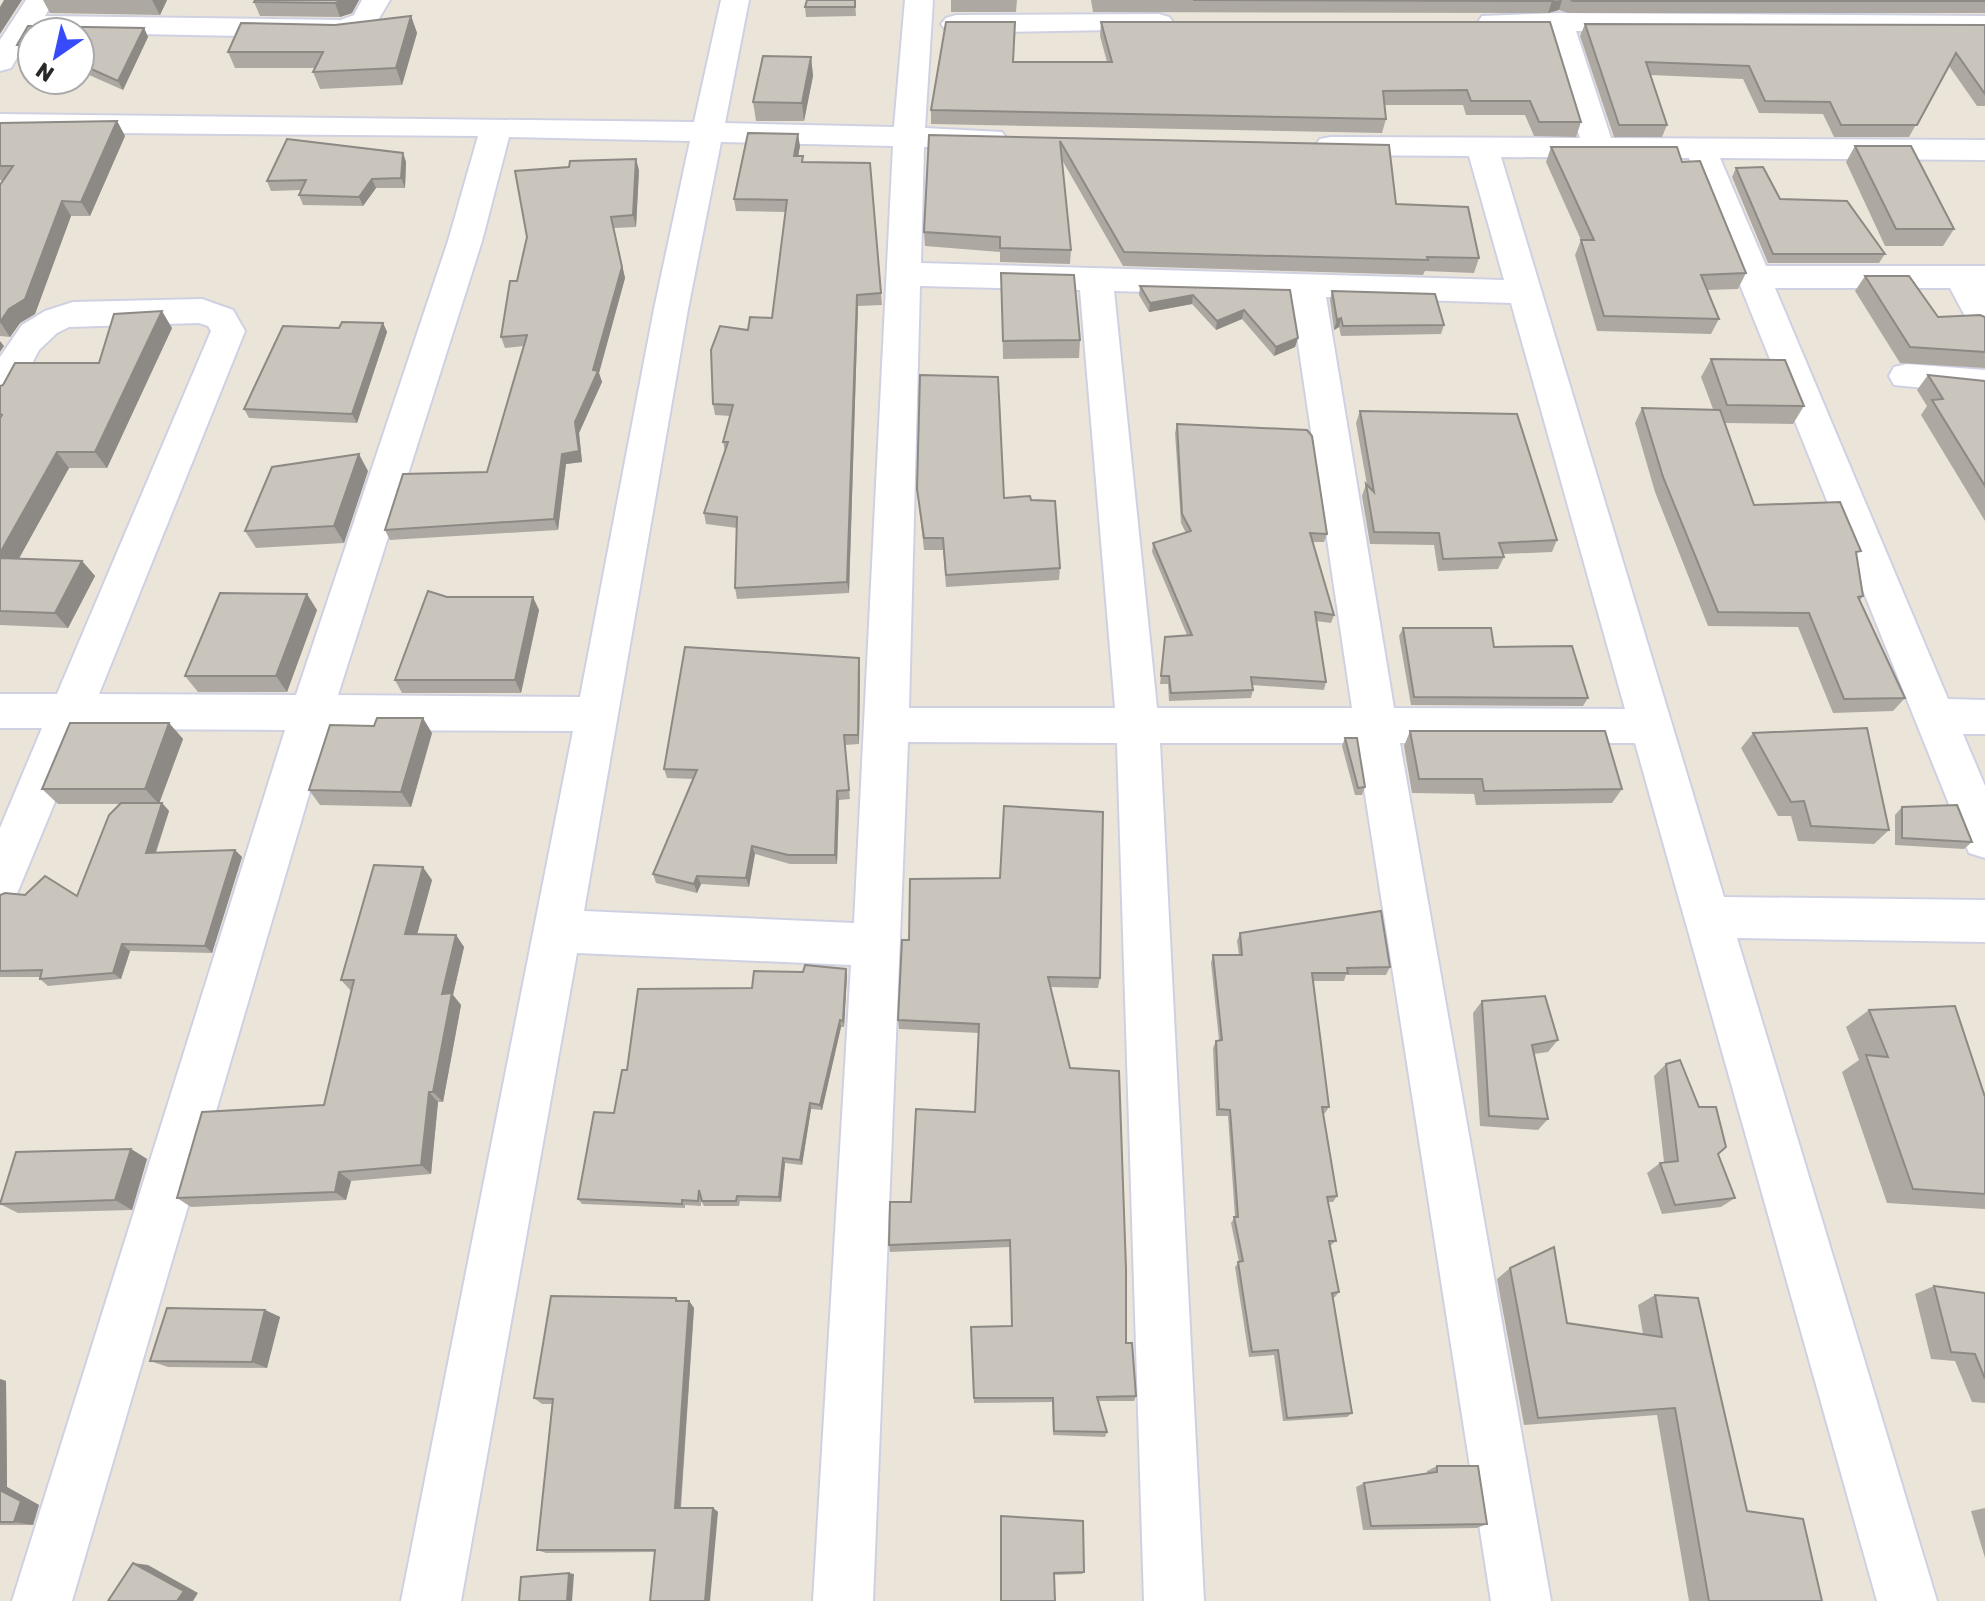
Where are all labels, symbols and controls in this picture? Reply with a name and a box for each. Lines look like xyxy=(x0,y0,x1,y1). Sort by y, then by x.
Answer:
north arrow xyxy=(16,16,96,96)
text: N xyxy=(31,57,59,88)

